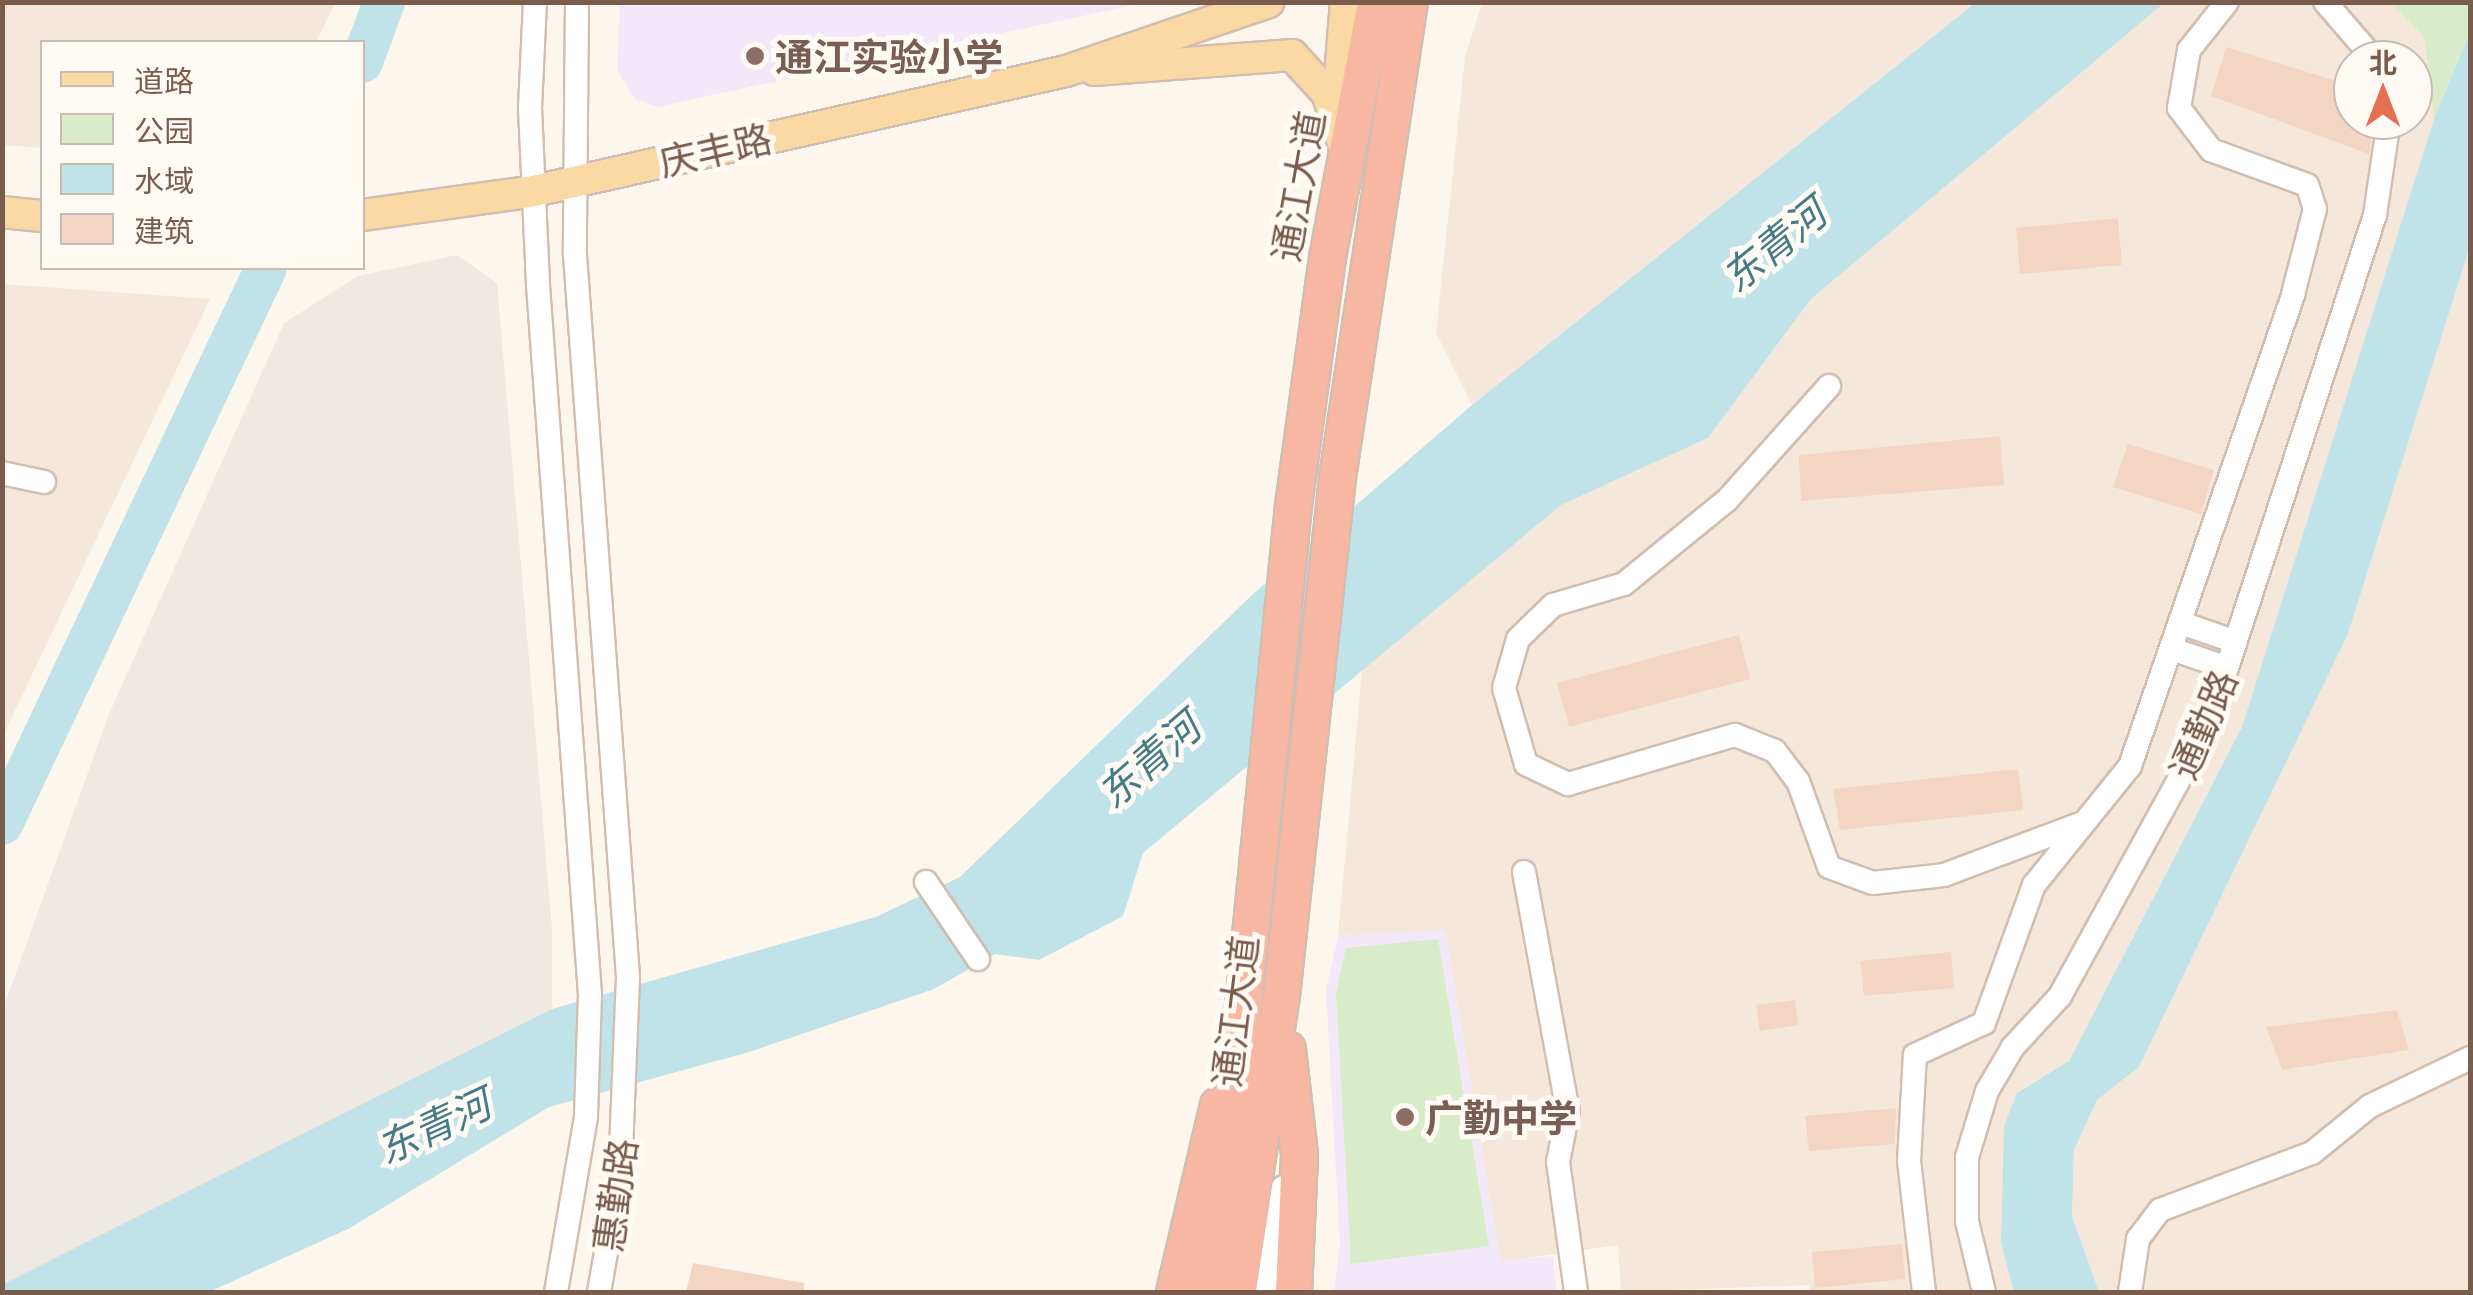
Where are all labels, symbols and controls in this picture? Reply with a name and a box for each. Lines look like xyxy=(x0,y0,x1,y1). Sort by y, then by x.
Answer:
place label: 通江实验小学 xyxy=(775,33,1003,79)
legend xyxy=(40,40,365,270)
north arrow xyxy=(2333,40,2433,140)
marker: 通江实验小学 xyxy=(744,45,766,67)
text: 北 xyxy=(2369,45,2397,79)
text: 道路 xyxy=(134,61,194,98)
street label: 通江大道 xyxy=(1261,107,1333,265)
text: 公园 xyxy=(134,111,194,148)
street label: 庆丰路 xyxy=(654,114,776,184)
text: 水域 xyxy=(134,161,194,198)
water label: 东青河 xyxy=(1711,188,1835,300)
text: 建筑 xyxy=(134,211,194,248)
street label: 通勤路 xyxy=(2159,663,2245,785)
water label: 东青河 xyxy=(1087,702,1209,816)
street label: 通江大道 xyxy=(1202,933,1266,1089)
water label: 东青河 xyxy=(368,1078,498,1172)
place label: 广勤中学 xyxy=(1425,1094,1577,1140)
marker: 广勤中学 xyxy=(1394,1106,1416,1128)
street label: 惠勤路 xyxy=(583,1135,645,1255)

